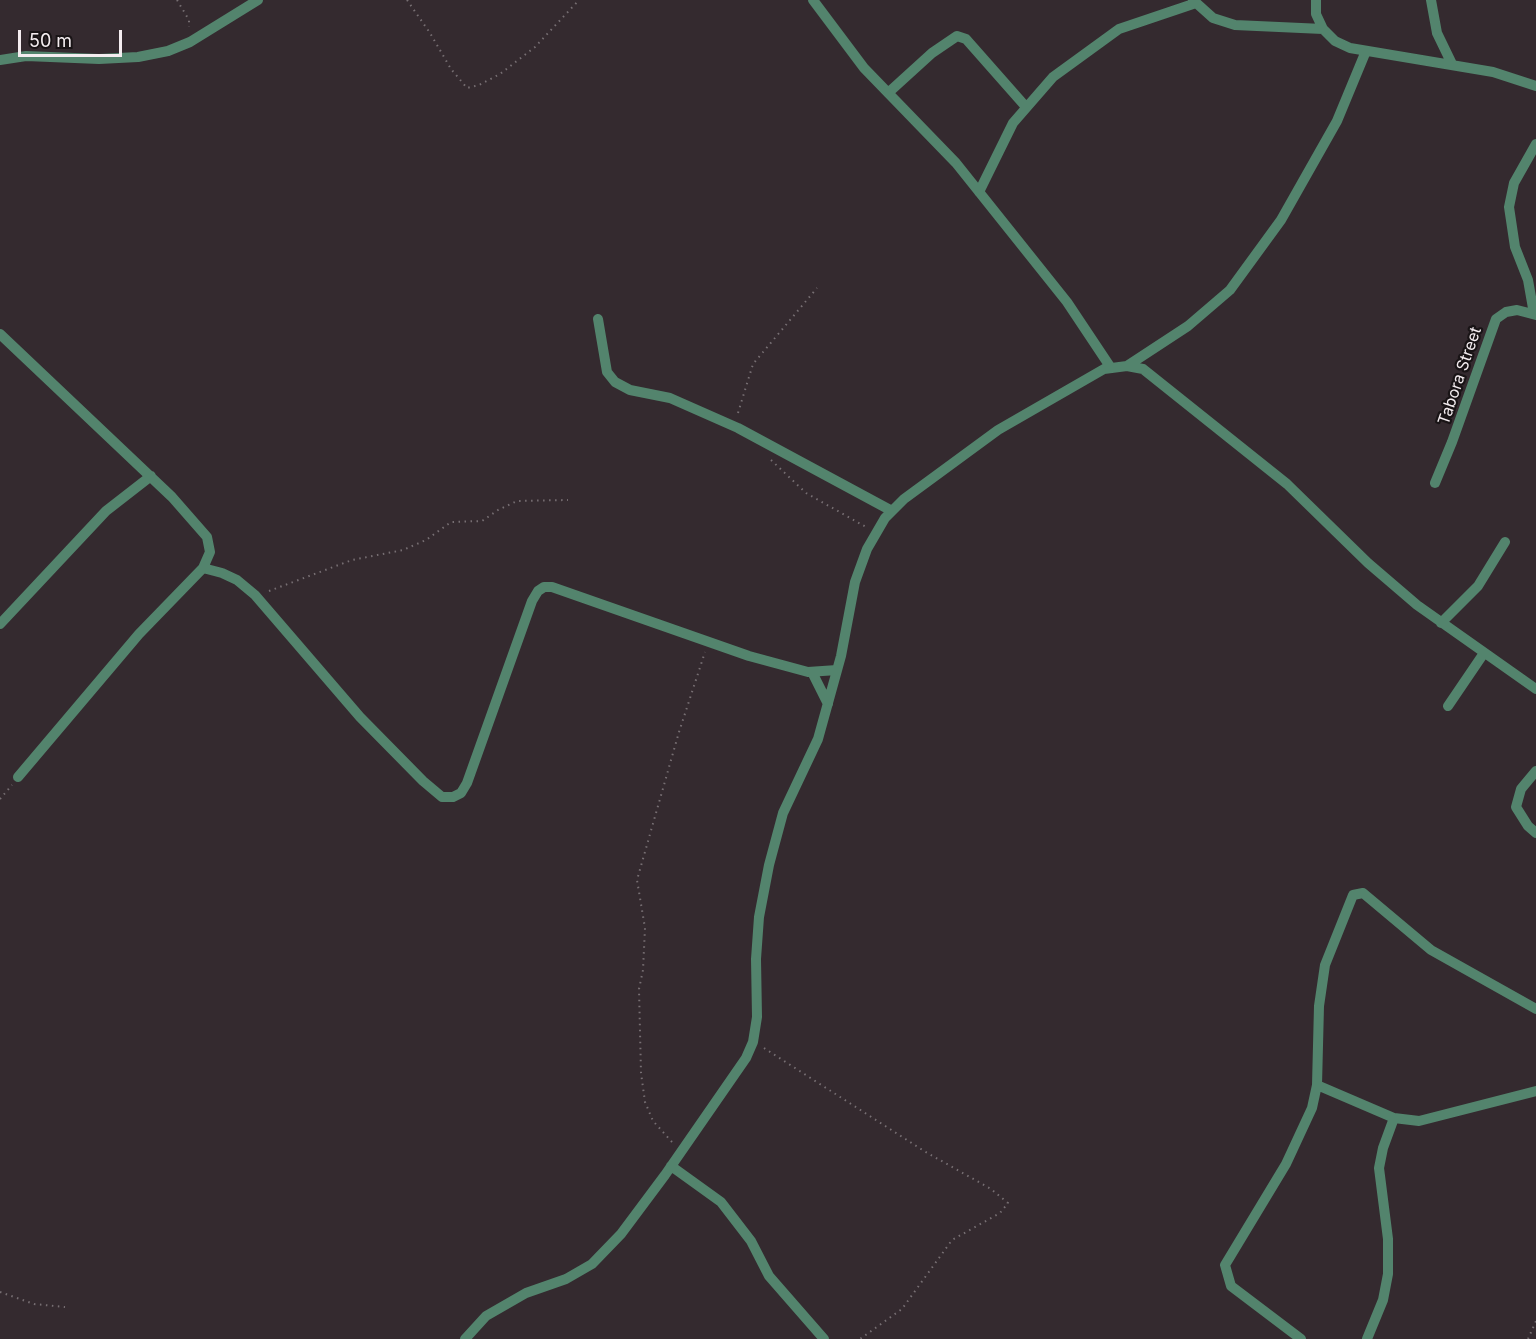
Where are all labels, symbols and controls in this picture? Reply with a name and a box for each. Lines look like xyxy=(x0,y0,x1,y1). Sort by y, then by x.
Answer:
scale bar xyxy=(21,18,124,56)
text: 50 m xyxy=(29,30,72,51)
street label: Tabora Street xyxy=(1434,325,1486,427)

